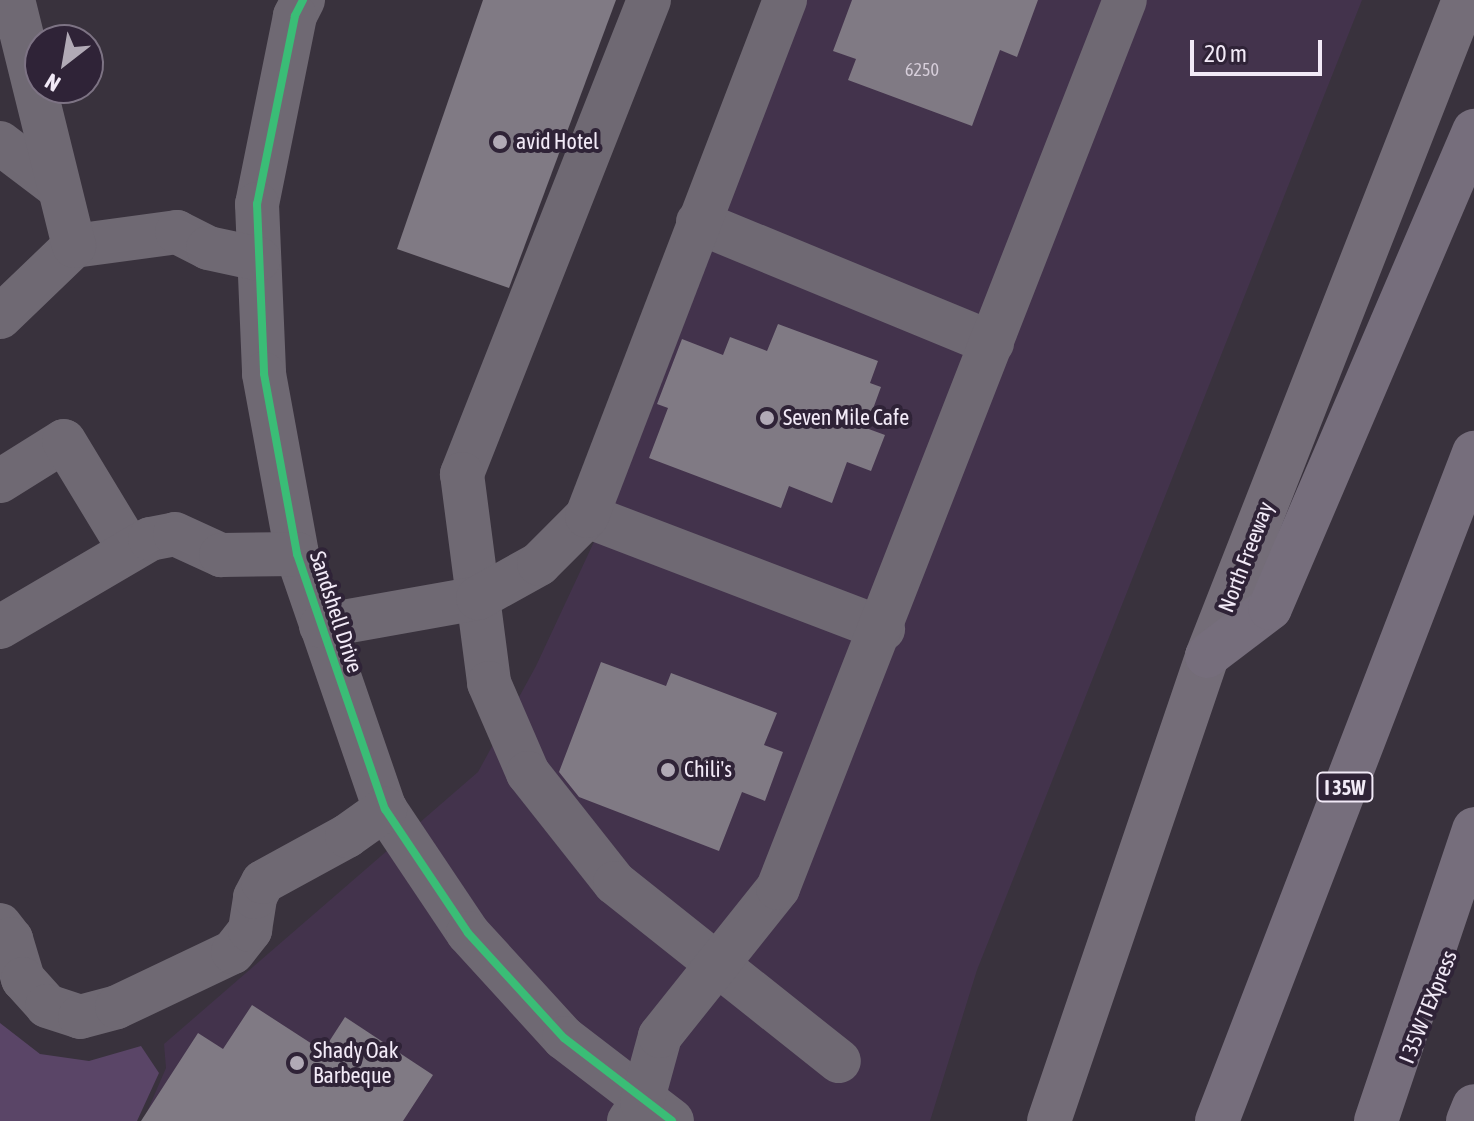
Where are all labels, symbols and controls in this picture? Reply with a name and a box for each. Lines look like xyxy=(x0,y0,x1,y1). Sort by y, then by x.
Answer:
north arrow xyxy=(24,24,104,104)
scale bar xyxy=(1194,24,1326,74)
text: 20 m xyxy=(1204,40,1247,67)
house number: 6250 xyxy=(905,59,939,81)
text: N xyxy=(40,68,65,97)
place label: avid Hotel xyxy=(516,129,599,155)
marker: avid Hotel xyxy=(491,133,509,151)
place label: Seven Mile Cafe xyxy=(783,405,909,431)
marker: Seven Mile Cafe xyxy=(758,409,776,427)
street label: North Freeway xyxy=(1213,498,1279,616)
street label: Sandshell Drive xyxy=(304,548,368,676)
place label: Chili's xyxy=(684,757,732,783)
marker: Chili's xyxy=(659,761,677,779)
road number: I 35W xyxy=(1315,771,1375,803)
street label: I 35W TEXpress xyxy=(1393,947,1463,1067)
place label: Shady Oak Barbeque xyxy=(313,1037,398,1088)
marker: Shady Oak Barbeque xyxy=(288,1054,306,1072)

